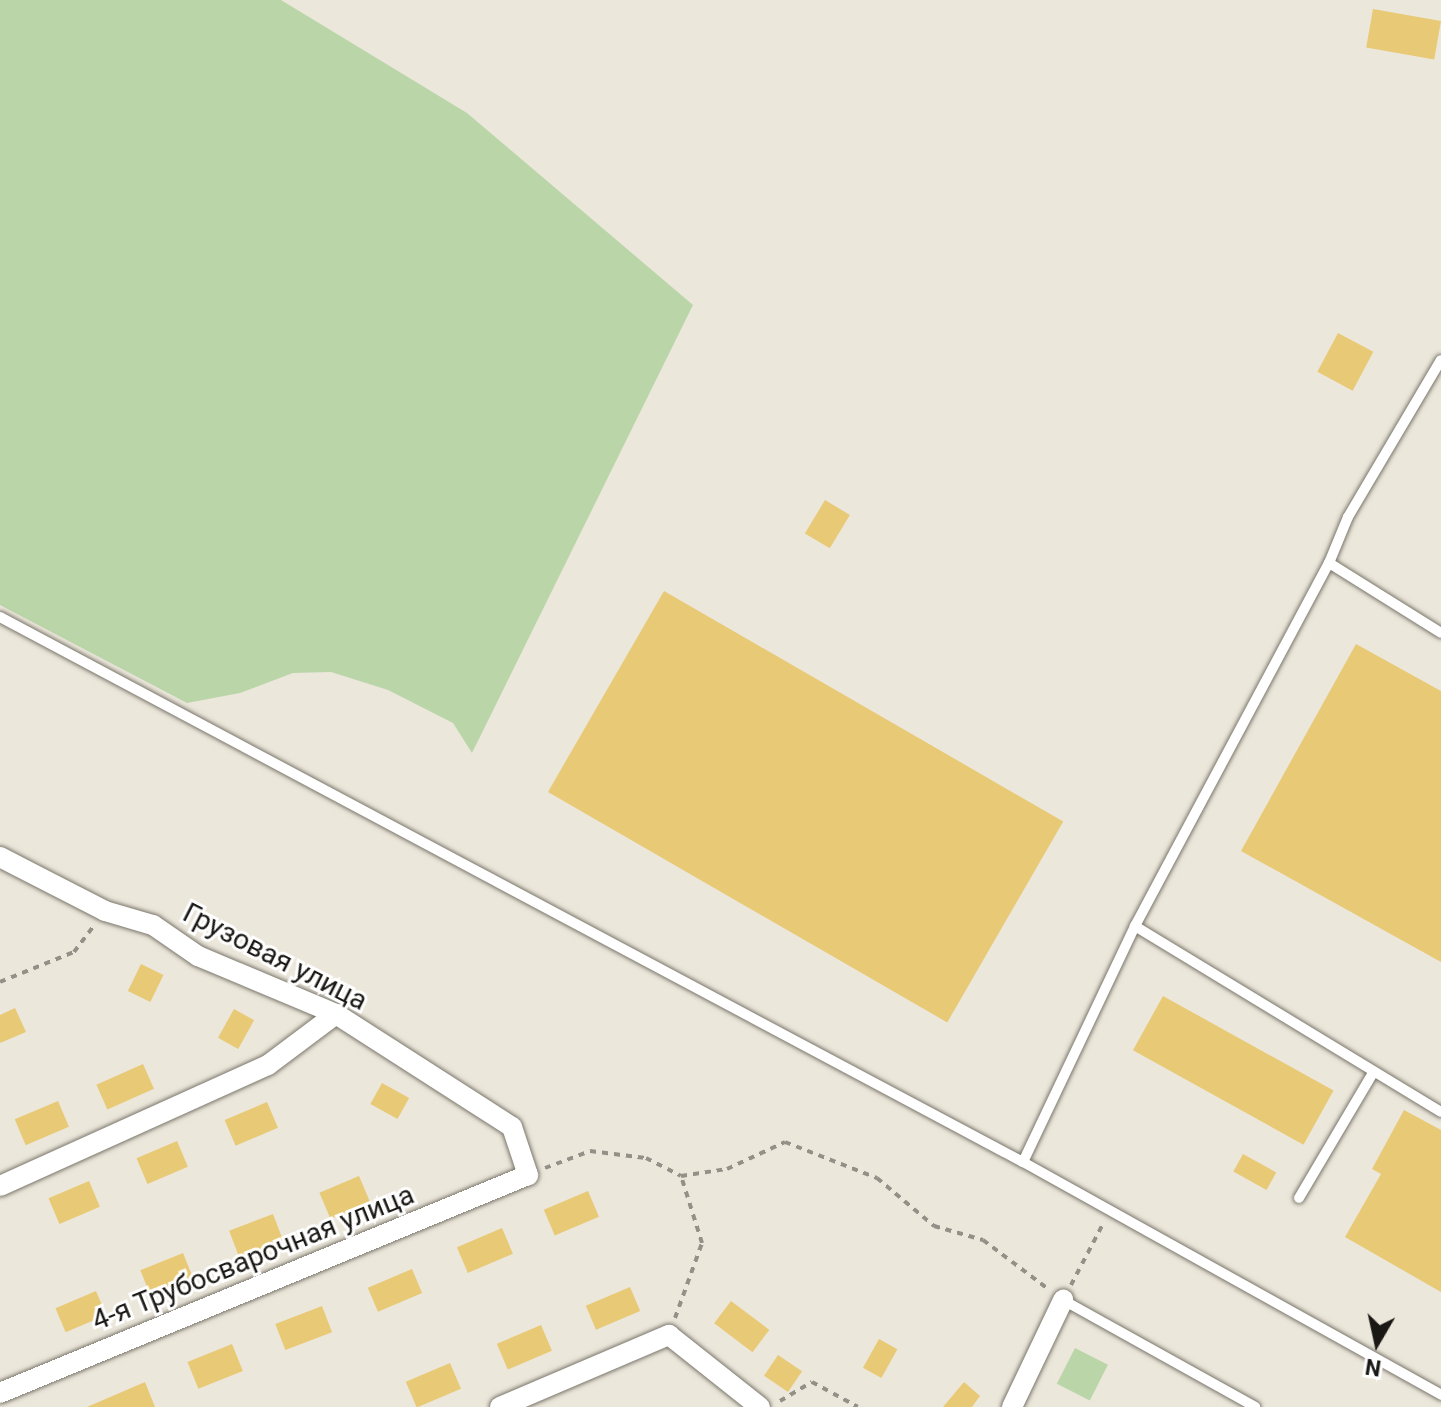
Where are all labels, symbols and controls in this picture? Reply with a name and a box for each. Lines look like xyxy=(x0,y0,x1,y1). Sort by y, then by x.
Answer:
street label: Грузовая улица xyxy=(177,896,373,1018)
street label: 4-я Трубосварочная улица xyxy=(87,1178,419,1338)
north arrow xyxy=(1337,1303,1417,1383)
text: N xyxy=(1364,1354,1383,1381)

